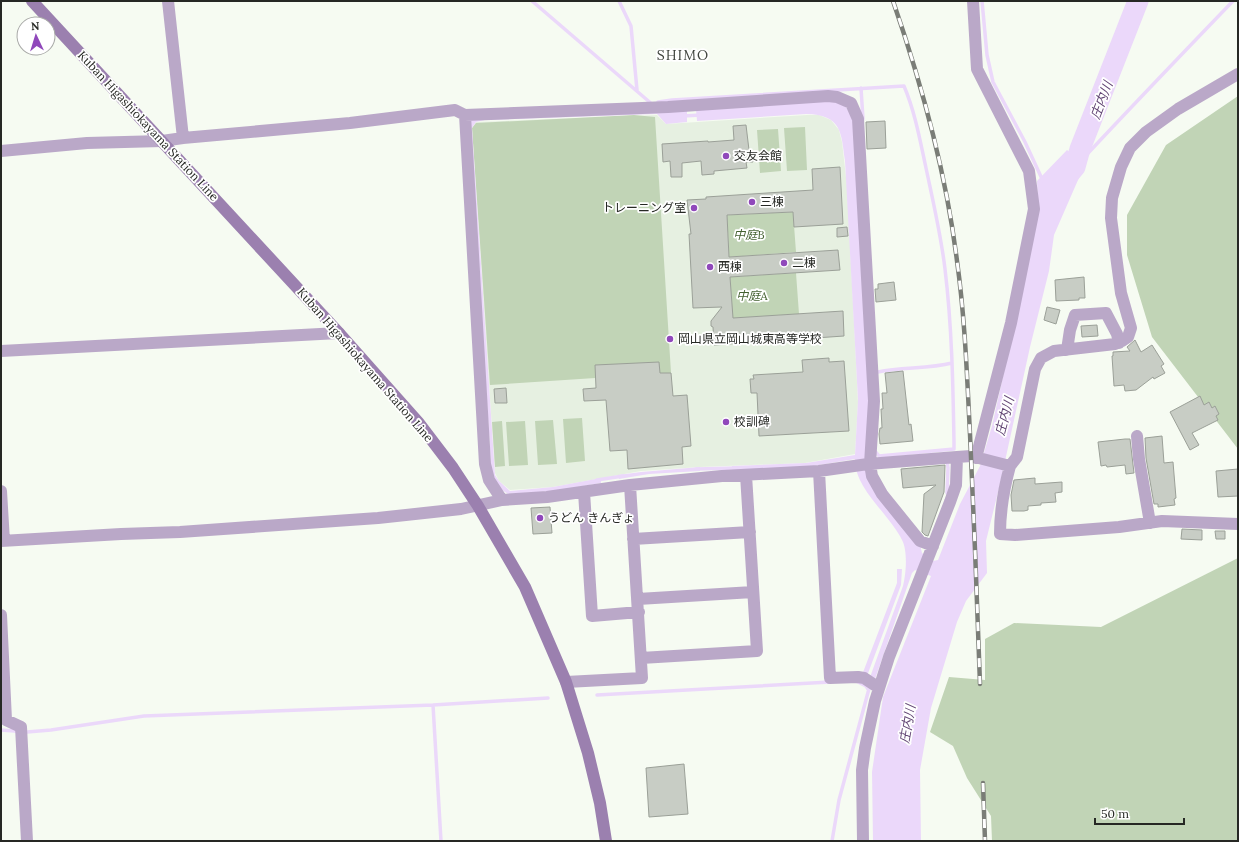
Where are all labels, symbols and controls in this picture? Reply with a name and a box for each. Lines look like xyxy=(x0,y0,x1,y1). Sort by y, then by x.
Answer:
north arrow xyxy=(16,16,56,56)
text: N xyxy=(31,19,41,33)
district label: SHIMO xyxy=(657,46,709,64)
street label: Kuban Higashiokayama Station Line xyxy=(75,48,222,204)
water label: 庄内川 xyxy=(1087,77,1117,121)
place label: 交友会館 xyxy=(734,148,782,163)
marker: 交友会館 xyxy=(721,151,731,161)
place label: 三棟 xyxy=(760,194,784,209)
marker: 三棟 xyxy=(747,197,757,207)
place label: トレーニング室 xyxy=(602,200,686,215)
marker: トレーニング室 xyxy=(689,203,699,213)
park label: 中庭B xyxy=(733,227,765,242)
place label: 二棟 xyxy=(792,255,816,270)
marker: 二棟 xyxy=(779,258,789,268)
place label: 西棟 xyxy=(718,259,742,274)
marker: 西棟 xyxy=(705,262,715,272)
street label: Kuban Higashiokayama Station Line xyxy=(294,284,437,445)
park label: 中庭A xyxy=(736,288,768,303)
place label: 岡山県立岡山城東高等学校 xyxy=(678,331,822,346)
marker: 岡山県立岡山城東高等学校 xyxy=(665,334,675,344)
water label: 庄内川 xyxy=(991,393,1018,437)
place label: 校訓碑 xyxy=(734,414,770,429)
marker: 校訓碑 xyxy=(721,417,731,427)
place label: うどん きんぎょ xyxy=(548,510,635,525)
marker: うどん きんぎょ xyxy=(535,513,545,523)
water label: 庄内川 xyxy=(896,701,920,745)
scale bar xyxy=(1095,800,1184,826)
text: 50 m xyxy=(1101,806,1129,821)

